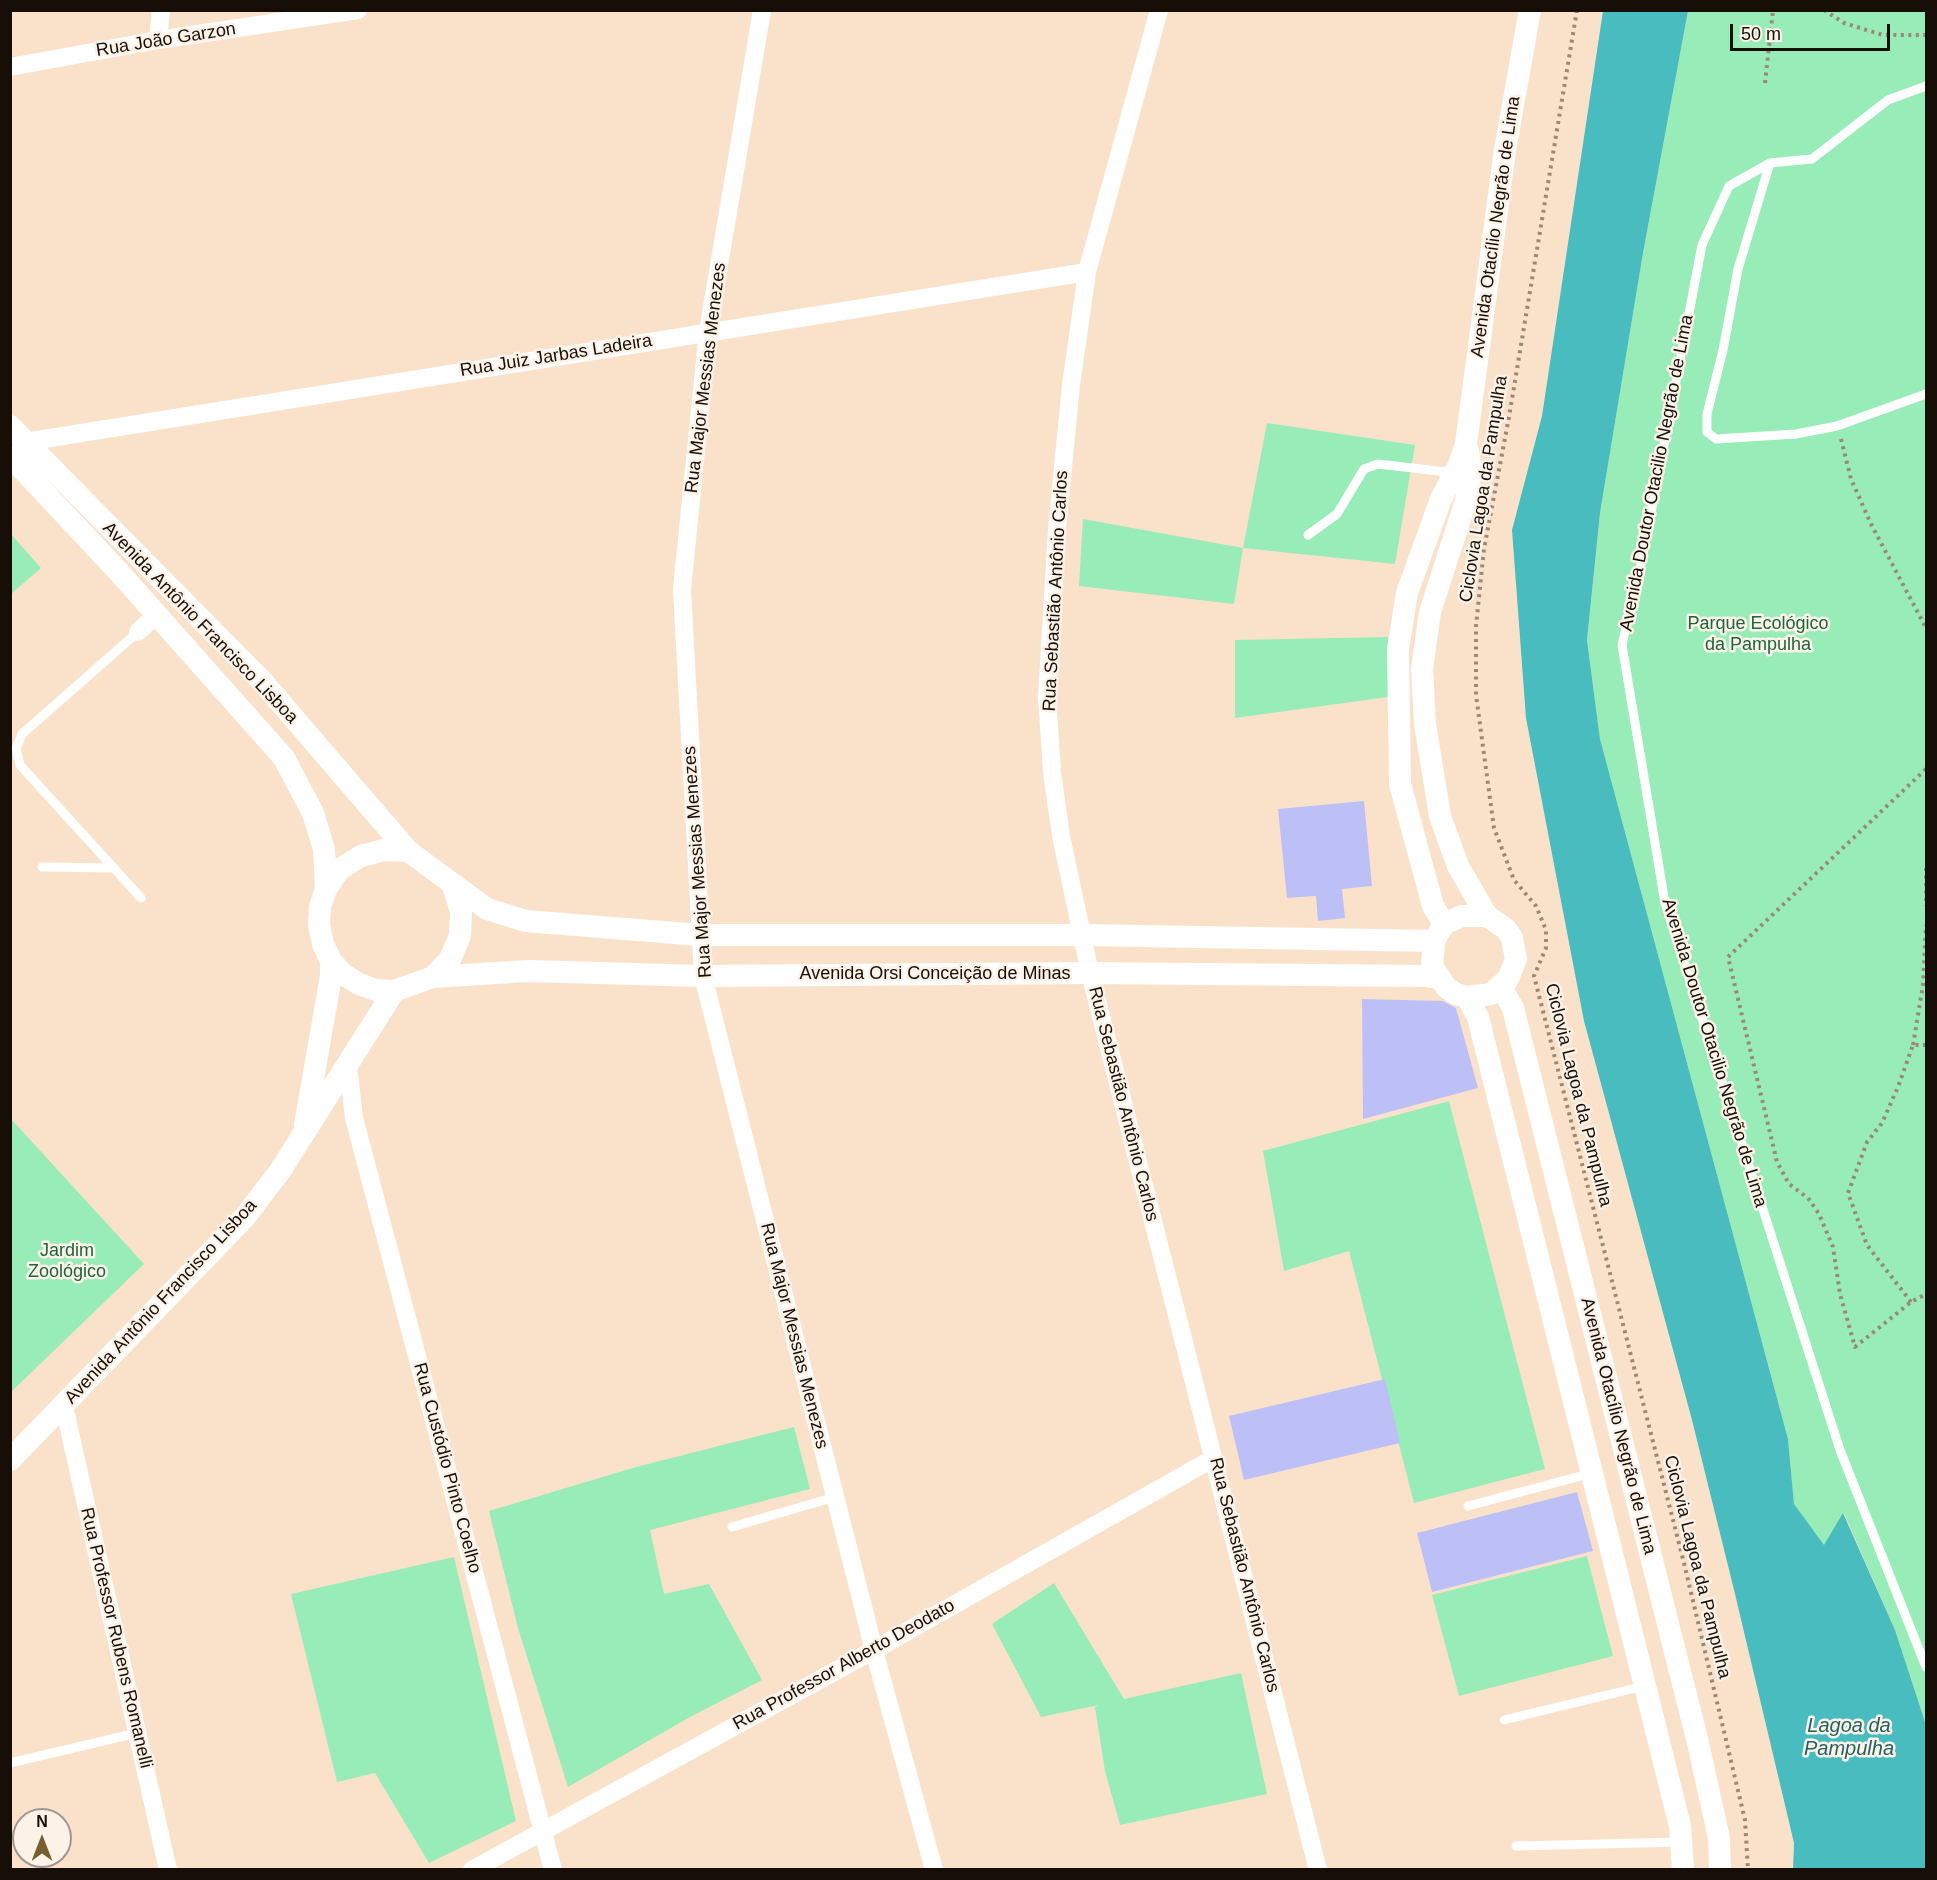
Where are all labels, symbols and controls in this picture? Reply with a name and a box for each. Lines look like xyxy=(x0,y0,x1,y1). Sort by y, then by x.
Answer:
scale bar xyxy=(1733,12,1894,50)
street label: Rua João Garzon xyxy=(95,18,237,62)
text: 50 m xyxy=(1741,24,1781,44)
street label: Avenida Otacílio Negrão de Lima xyxy=(1467,95,1525,359)
street label: Rua Major Messias Menezes xyxy=(681,262,731,494)
street label: Avenida Doutor Otacilio Negrão de Lima xyxy=(1616,313,1698,633)
street label: Rua Juiz Jarbas Ladeira xyxy=(458,330,654,382)
street label: Ciclovia Lagoa da Pampulha xyxy=(1455,374,1513,604)
street label: Rua Sebastião Antônio Carlos xyxy=(1039,470,1073,712)
street label: Avenida Antônio Francisco Lisboa xyxy=(98,518,302,728)
park label: Parque Ecológico da Pampulha xyxy=(1687,613,1829,656)
street label: Rua Major Messias Menezes xyxy=(679,745,717,979)
street label: Avenida Doutor Otacilio Negrão de Lima xyxy=(1657,896,1771,1210)
street label: Avenida Orsi Conceição de Minas xyxy=(800,963,1070,985)
street label: Ciclovia Lagoa da Pampulha xyxy=(1540,981,1616,1209)
street label: Rua Sebastião Antônio Carlos xyxy=(1083,984,1163,1224)
street label: Avenida Antônio Francisco Lisboa xyxy=(60,1195,262,1409)
street label: Rua Major Messias Menezes xyxy=(755,1221,833,1451)
park label: Jardim Zoológico xyxy=(28,1240,106,1282)
street label: Avenida Otacílio Negrão de Lima xyxy=(1576,1295,1660,1557)
street label: Rua Custódio Pinto Coelho xyxy=(408,1360,486,1576)
street label: Ciclovia Lagoa da Pampulha xyxy=(1659,1453,1735,1681)
street label: Rua Sebastião Antônio Carlos xyxy=(1204,1455,1284,1695)
street label: Rua Professor Rubens Romanelli xyxy=(75,1505,157,1771)
street label: Rua Professor Alberto Deodato xyxy=(729,1595,959,1735)
water label: Lagoa da Pampulha xyxy=(1804,1714,1894,1761)
north arrow xyxy=(12,1808,72,1868)
text: N xyxy=(36,1813,48,1830)

